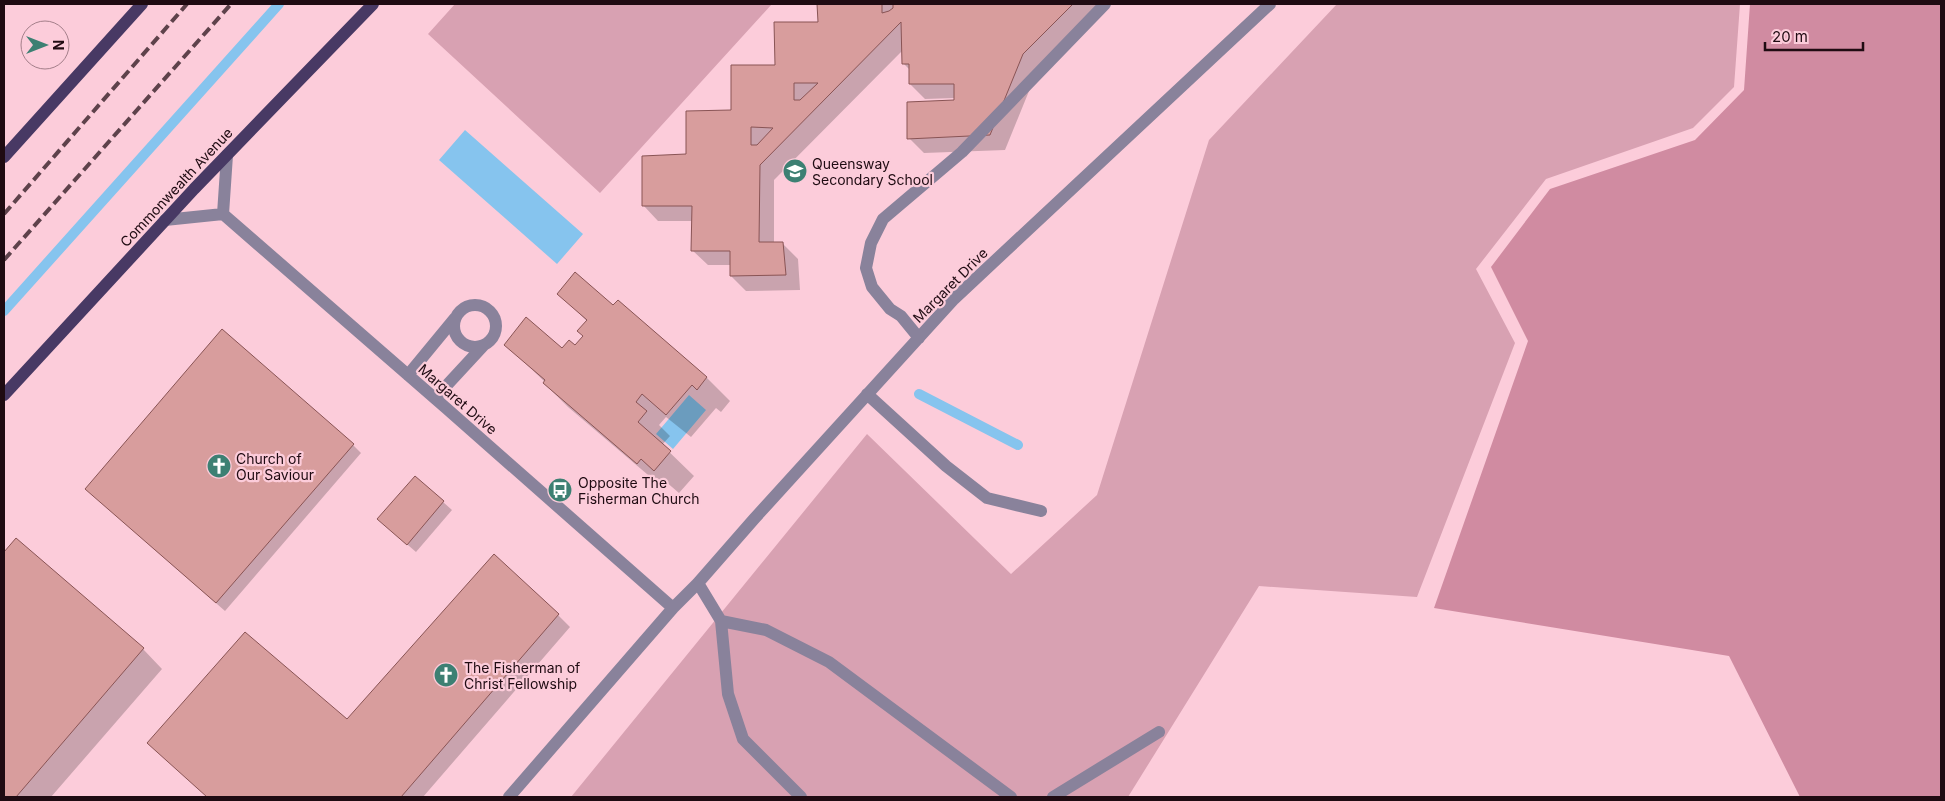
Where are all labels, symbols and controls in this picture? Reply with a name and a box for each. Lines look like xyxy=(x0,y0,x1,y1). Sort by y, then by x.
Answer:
north arrow xyxy=(20,20,70,70)
scale bar xyxy=(1765,20,1862,52)
text: 20 m xyxy=(1772,27,1808,46)
text: N xyxy=(50,40,67,50)
street label: Commonwealth Avenue xyxy=(116,124,236,250)
place label: Queensway Secondary School xyxy=(812,155,933,188)
school or university icon: Queensway Secondary School xyxy=(782,158,808,184)
street label: Margaret Drive xyxy=(909,244,991,326)
street label: Margaret Drive xyxy=(415,360,501,438)
place label: Church of Our Saviour xyxy=(236,450,314,483)
church icon: Church of Our Saviour xyxy=(206,453,232,479)
place label: Opposite The Fisherman Church xyxy=(578,474,699,507)
bus stop icon: Opposite The Fisherman Church xyxy=(547,477,573,503)
place label: The Fisherman of Christ Fellowship xyxy=(464,659,580,692)
church icon: The Fisherman of Christ Fellowship xyxy=(433,662,459,688)

